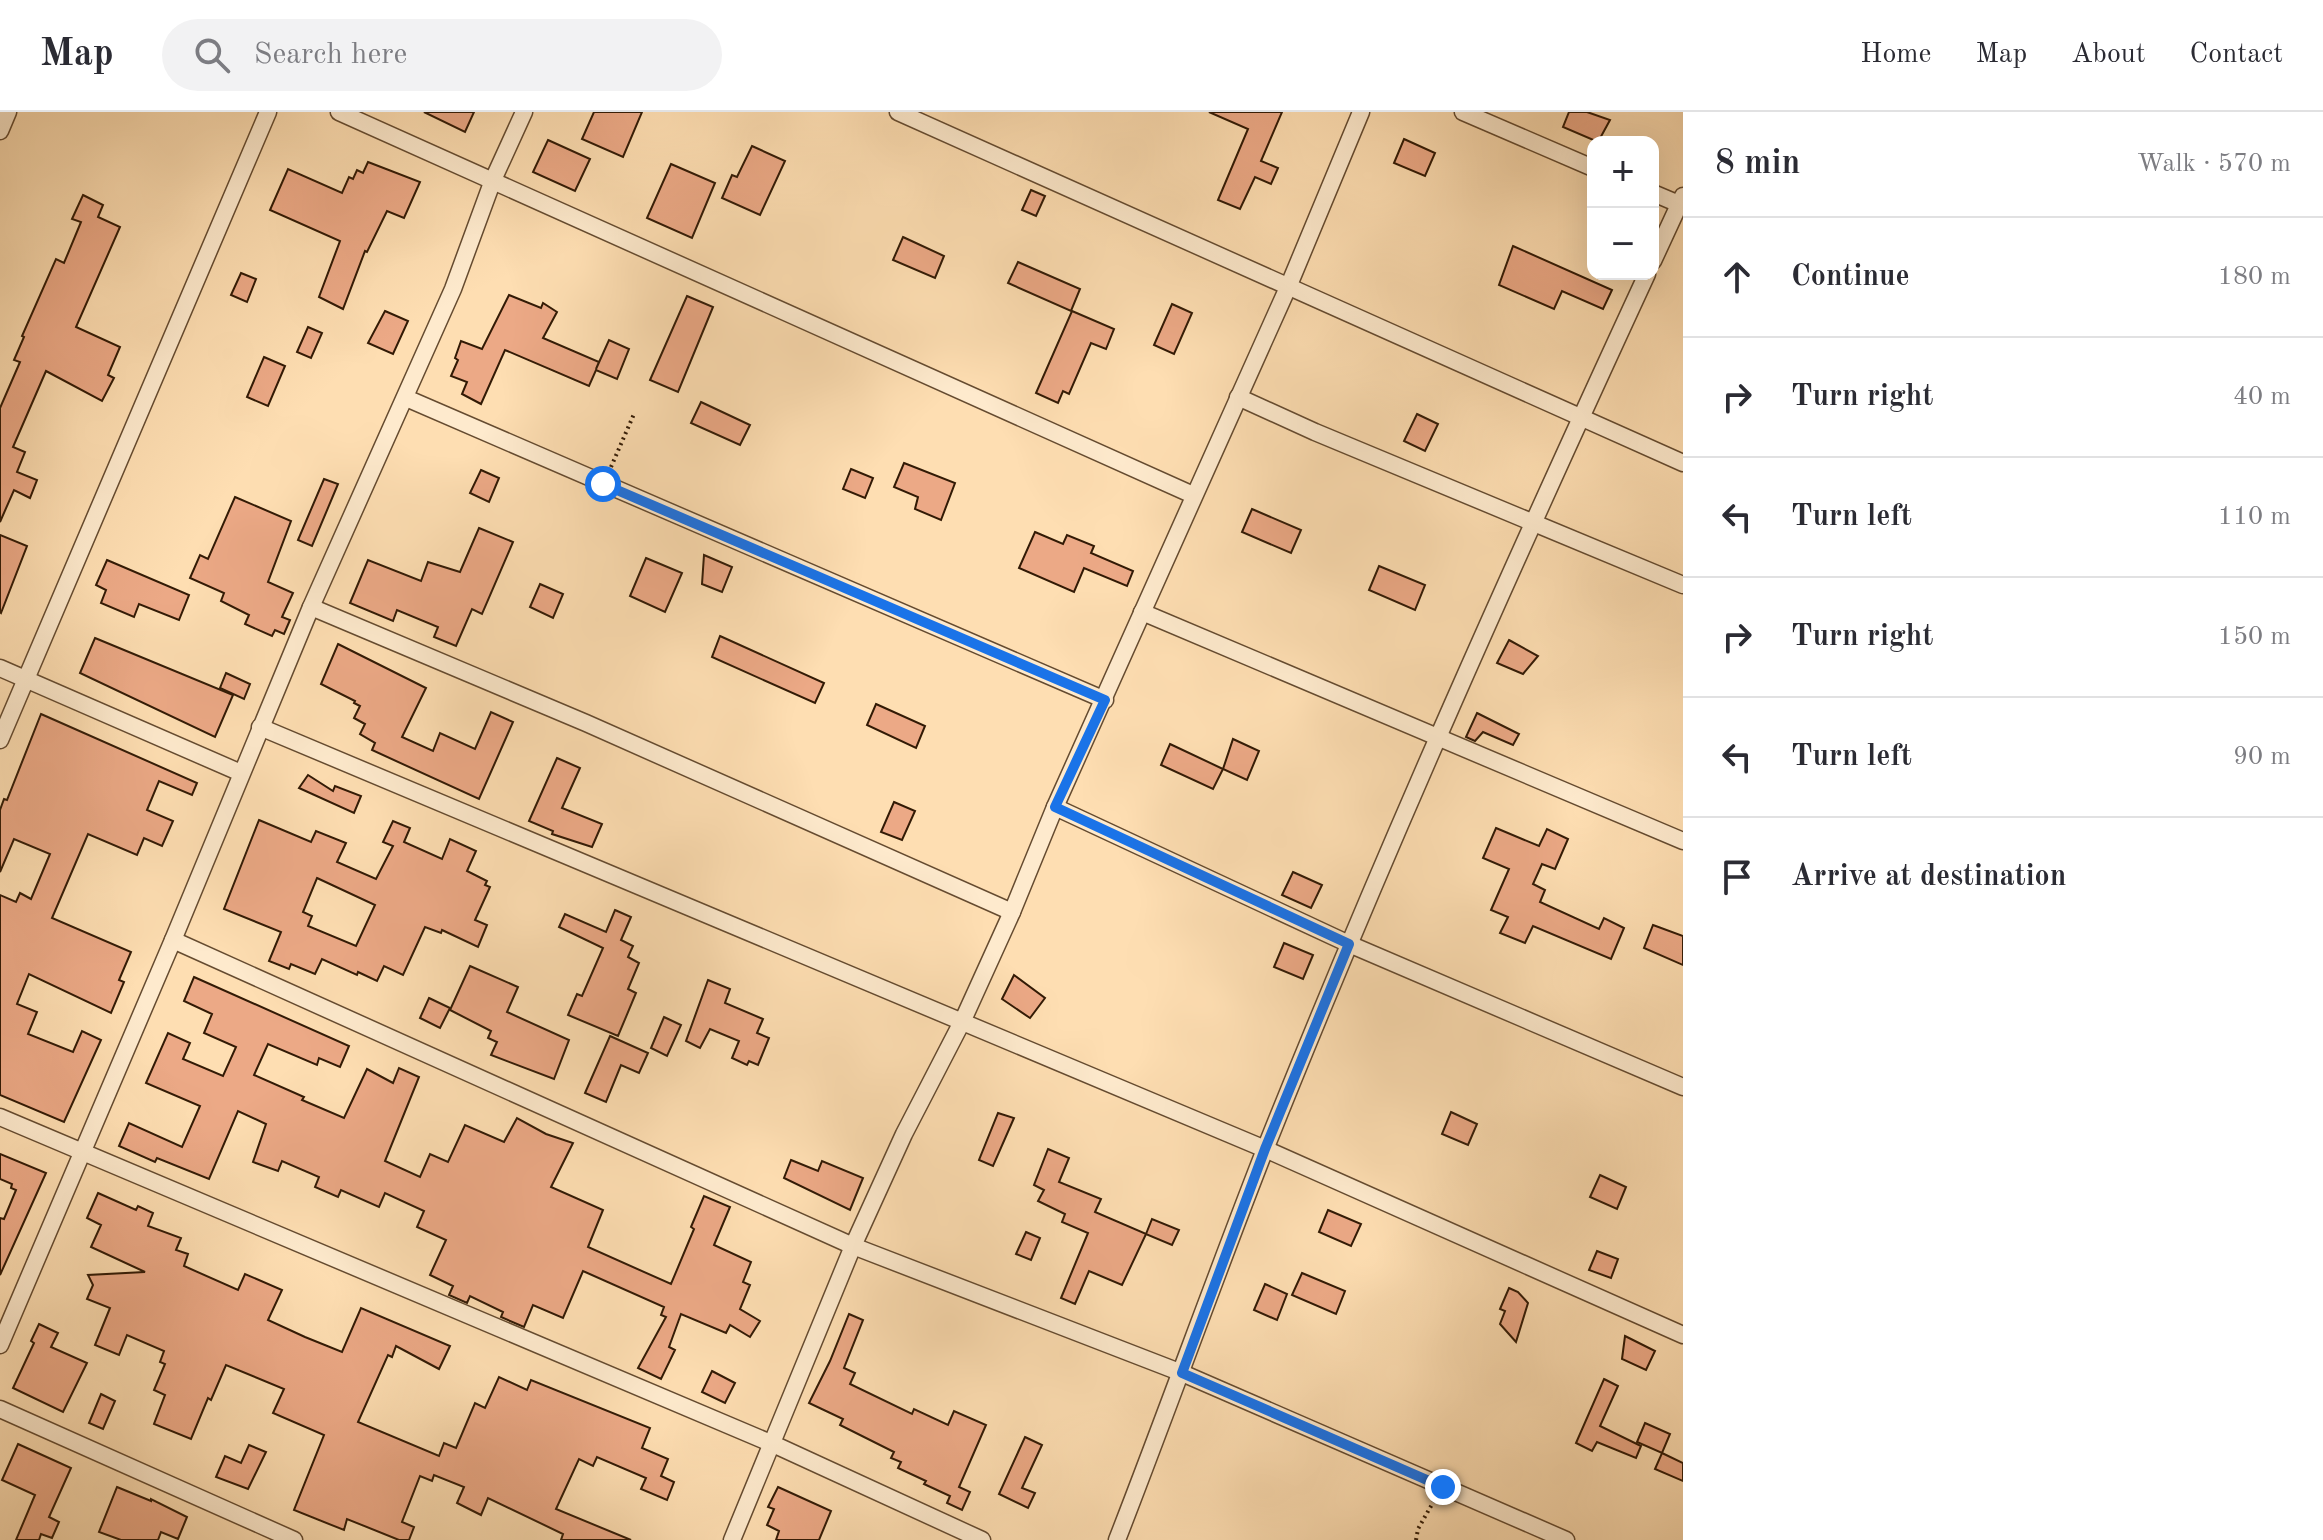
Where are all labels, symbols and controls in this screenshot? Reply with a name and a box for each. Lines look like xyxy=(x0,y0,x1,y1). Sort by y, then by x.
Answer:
search box xyxy=(162,19,722,91)
icon: search xyxy=(190,33,234,77)
text: Map xyxy=(40,36,114,74)
text: Search here xyxy=(254,40,407,70)
text: Home xyxy=(1860,41,1931,69)
text: Map xyxy=(1975,41,2027,69)
text: About xyxy=(2071,41,2146,69)
text: Contact xyxy=(2190,41,2283,69)
map controls xyxy=(1587,136,1659,280)
button: + xyxy=(1587,136,1659,208)
text: 8 min xyxy=(1715,147,1800,181)
text: Walk · 570 m xyxy=(2137,151,2291,177)
button: − xyxy=(1587,208,1659,280)
icon: ahead xyxy=(1715,255,1759,299)
text: Continue xyxy=(1791,262,1910,292)
text: 180 m xyxy=(2218,264,2291,290)
icon: right xyxy=(1715,375,1759,419)
text: Turn right xyxy=(1791,382,1933,412)
text: 40 m xyxy=(2233,384,2291,410)
route start xyxy=(585,466,621,502)
icon: left xyxy=(1715,495,1759,539)
text: Turn left xyxy=(1791,502,1912,532)
text: 110 m xyxy=(2218,504,2291,530)
icon: right xyxy=(1715,615,1759,659)
text: Turn right xyxy=(1791,622,1933,652)
text: 150 m xyxy=(2218,624,2291,650)
icon: left xyxy=(1715,735,1759,779)
text: Turn left xyxy=(1791,742,1912,772)
text: 90 m xyxy=(2233,744,2291,770)
icon: arrive xyxy=(1715,855,1759,899)
text: Arrive at destination xyxy=(1791,862,2066,892)
route end xyxy=(1425,1469,1461,1505)

